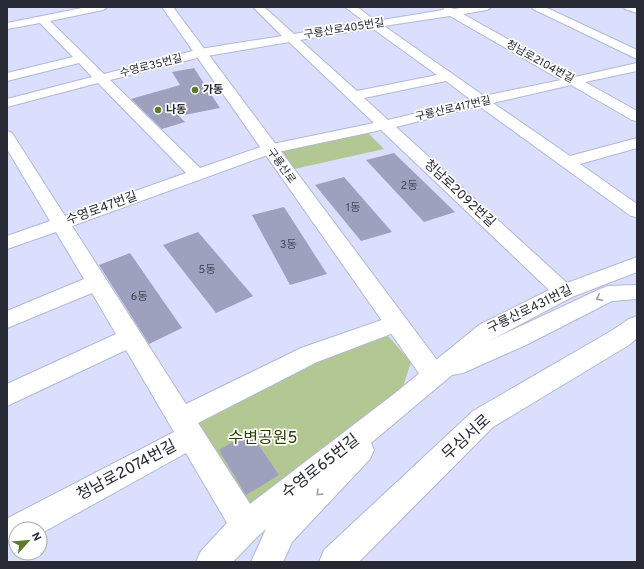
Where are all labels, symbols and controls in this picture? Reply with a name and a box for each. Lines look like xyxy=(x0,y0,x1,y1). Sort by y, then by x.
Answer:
street label: 구룡산로405번길 xyxy=(303,16,385,42)
street label: 청남로2104번길 xyxy=(504,38,576,86)
street label: 수영로35번길 xyxy=(118,51,184,81)
place label: 가동 xyxy=(203,83,223,97)
marker: 가동 xyxy=(190,85,200,95)
street label: 구룡산로417번길 xyxy=(414,93,492,125)
place label: 나동 xyxy=(166,103,186,117)
marker: 나동 xyxy=(153,105,163,115)
street label: 구룡산로 xyxy=(263,146,299,186)
street label: 청남로2092번길 xyxy=(420,157,498,231)
house number: 2동 xyxy=(401,179,417,193)
street label: 수영로47번길 xyxy=(64,189,140,229)
house number: 1동 xyxy=(346,201,360,215)
house number: 3동 xyxy=(280,238,296,252)
house number: 5동 xyxy=(199,263,215,277)
street label: 구룡산로431번길 xyxy=(485,283,575,337)
house number: 6동 xyxy=(131,290,147,304)
one-way arrow xyxy=(596,293,603,301)
street label: 무심서로 xyxy=(438,411,496,465)
park label: 수변공원5 xyxy=(229,429,297,449)
street label: 수영로65번길 xyxy=(278,430,364,504)
street label: 청남로2074번길 xyxy=(74,436,180,506)
one-way arrow xyxy=(316,488,324,496)
north arrow xyxy=(8,521,48,561)
text: N xyxy=(28,530,44,544)

